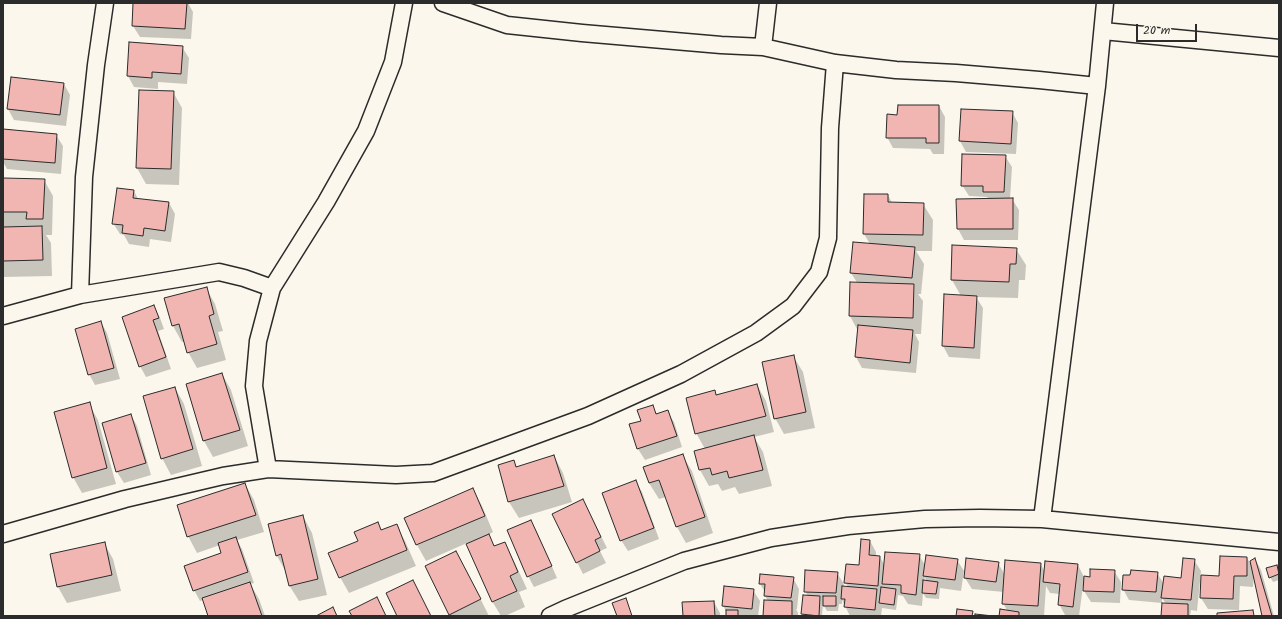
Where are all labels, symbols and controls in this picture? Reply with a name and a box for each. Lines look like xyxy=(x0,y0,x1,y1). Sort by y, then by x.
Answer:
scale bar xyxy=(1138,16,1199,42)
text: 20 m xyxy=(1143,21,1170,40)

